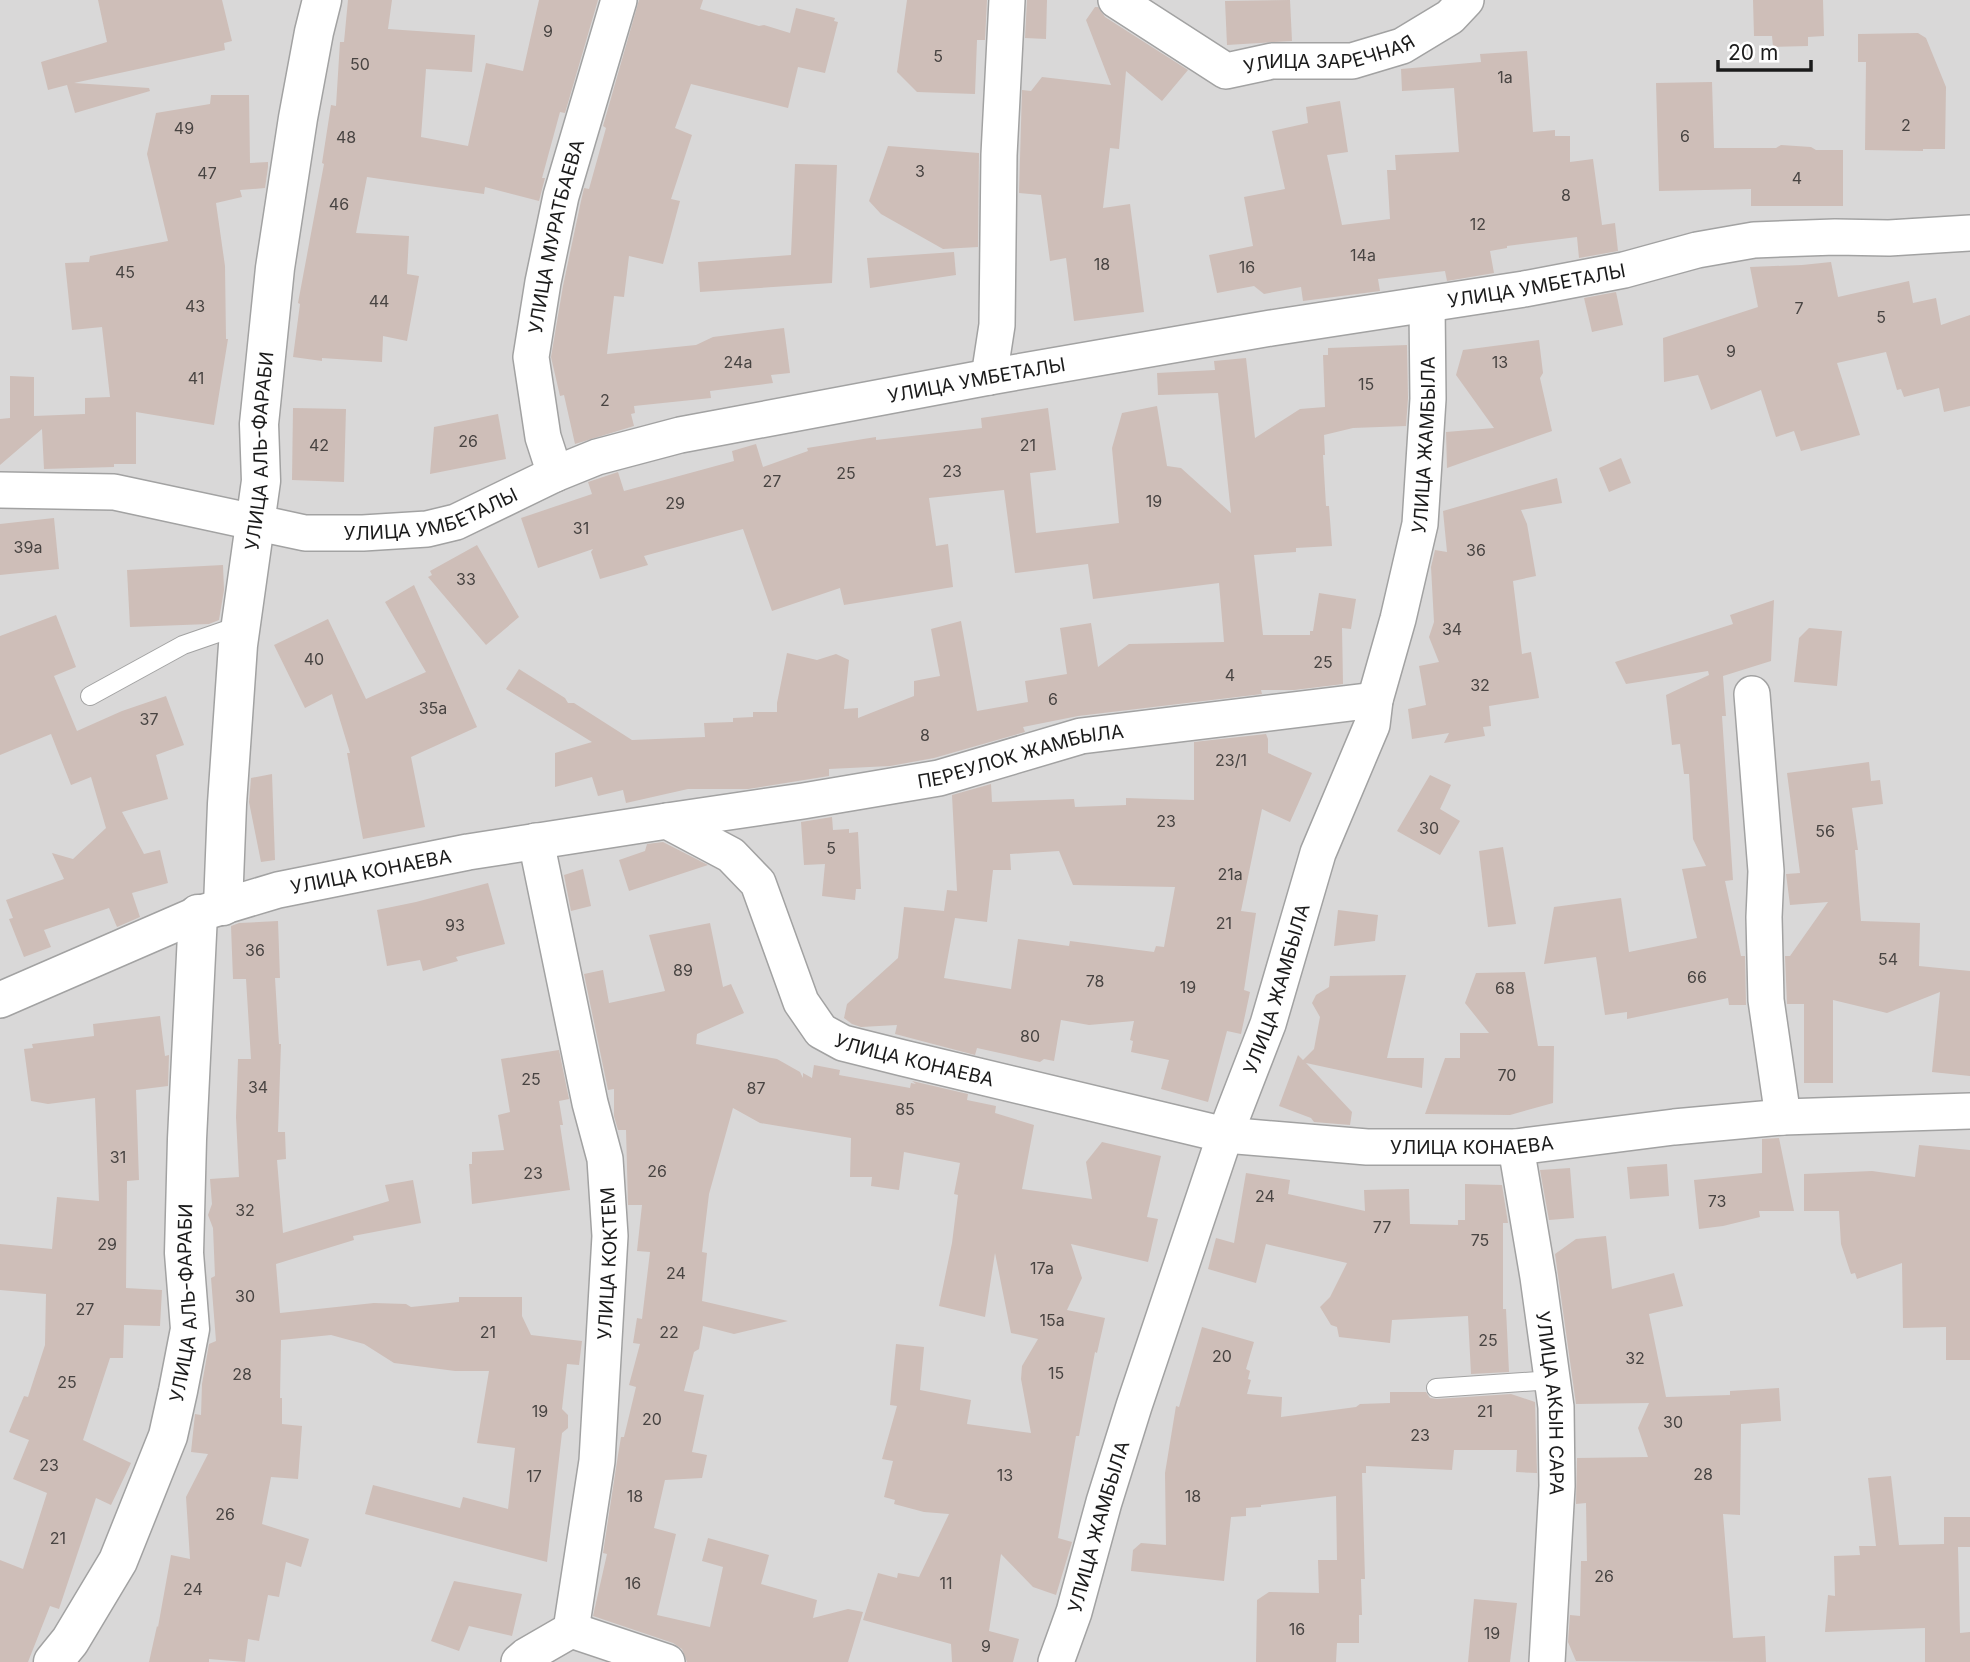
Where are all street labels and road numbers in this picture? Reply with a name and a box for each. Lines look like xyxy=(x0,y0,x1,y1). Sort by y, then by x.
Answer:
street label: УЛИЦА ЗАРЕЧНАЯ xyxy=(1241,30,1419,79)
street label: УЛИЦА МУРАТБАЕВА xyxy=(524,137,589,335)
street label: УЛИЦА УМБЕТАЛЫ xyxy=(1446,259,1627,313)
street label: УЛИЦА АЛЬ-ФАРАБИ xyxy=(240,350,278,552)
street label: УЛИЦА УМБЕТАЛЫ xyxy=(886,353,1067,408)
street label: УЛИЦА ЖАМБЫЛА xyxy=(1407,356,1440,536)
street label: УЛИЦА УМБЕТАЛЫ xyxy=(344,483,521,545)
street label: ПЕРЕУЛОК ЖАМБЫЛА xyxy=(916,720,1125,793)
street label: УЛИЦА КОНАЕВА xyxy=(288,845,453,899)
street label: УЛИЦА ЖАМБЫЛА xyxy=(1239,901,1315,1077)
street label: УЛИЦА КОНАЕВА xyxy=(830,1029,996,1091)
street label: УЛИЦА КОНАЕВА xyxy=(1390,1131,1555,1159)
street label: УЛИЦА КОКТЕМ xyxy=(593,1186,622,1341)
street label: УЛИЦА АЛЬ-ФАРАБИ xyxy=(165,1203,202,1404)
street label: УЛИЦА АКЫН САРА xyxy=(1531,1310,1568,1496)
street label: УЛИЦА ЖАМБЫЛА xyxy=(1063,1438,1134,1615)

